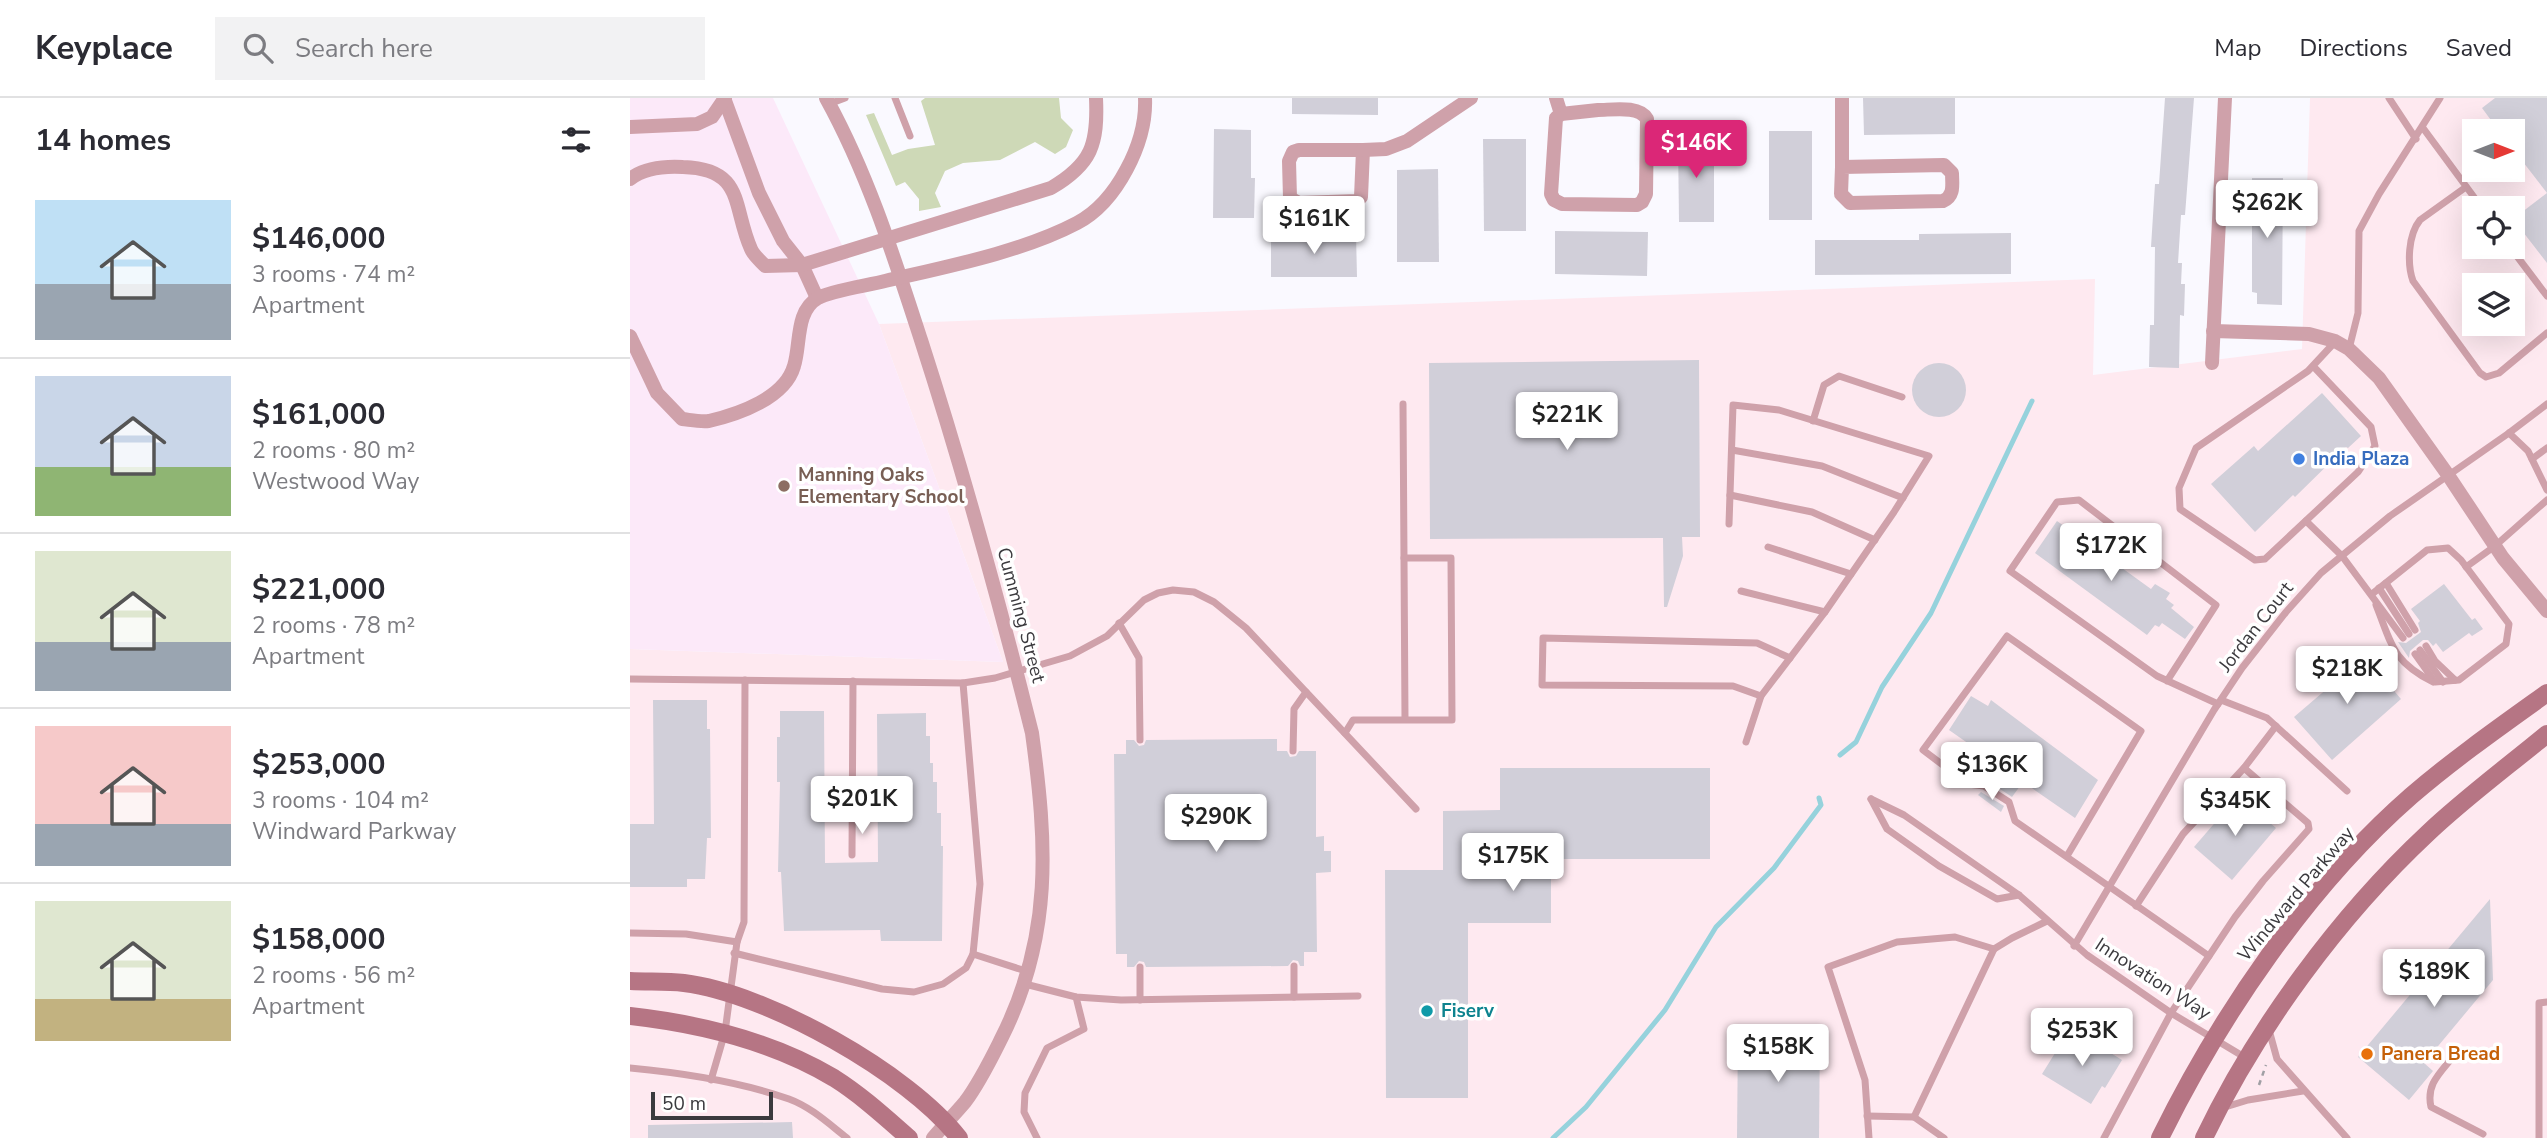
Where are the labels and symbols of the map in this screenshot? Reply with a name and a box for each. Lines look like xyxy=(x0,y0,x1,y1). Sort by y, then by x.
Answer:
north arrow xyxy=(2462,119,2525,182)
pin: $146K xyxy=(1647,120,1745,180)
pin: $262K xyxy=(2218,180,2316,240)
pin: $161K xyxy=(1265,197,1363,256)
pin: $221K xyxy=(1518,392,1616,452)
place label: India Plaza xyxy=(2313,446,2409,472)
marker: India Plaza xyxy=(2291,451,2307,467)
place label: Manning Oaks Elementary School xyxy=(798,462,965,510)
marker: Manning Oaks Elementary School xyxy=(776,478,792,494)
pin: $172K xyxy=(2062,524,2160,583)
street label: Cumming Street xyxy=(990,545,1052,686)
street label: Jordan Court xyxy=(2212,576,2300,678)
pin: $218K xyxy=(2298,646,2396,706)
pin: $136K xyxy=(1943,742,2041,802)
pin: $201K xyxy=(813,776,911,836)
pin: $345K xyxy=(2186,778,2284,838)
pin: $290K xyxy=(1167,794,1265,854)
street label: Windward Parkway xyxy=(2232,821,2360,967)
pin: $175K xyxy=(1464,834,1562,893)
street label: Innovation Way xyxy=(2090,932,2216,1026)
pin: $189K xyxy=(2385,950,2483,1009)
place label: Fiserv xyxy=(1441,998,1495,1024)
marker: Fiserv xyxy=(1419,1003,1435,1019)
pin: $253K xyxy=(2033,1009,2131,1068)
pin: $158K xyxy=(1729,1024,1827,1084)
place label: Panera Bread xyxy=(2381,1041,2500,1067)
marker: Panera Bread xyxy=(2359,1046,2375,1062)
scale bar xyxy=(651,1089,774,1121)

